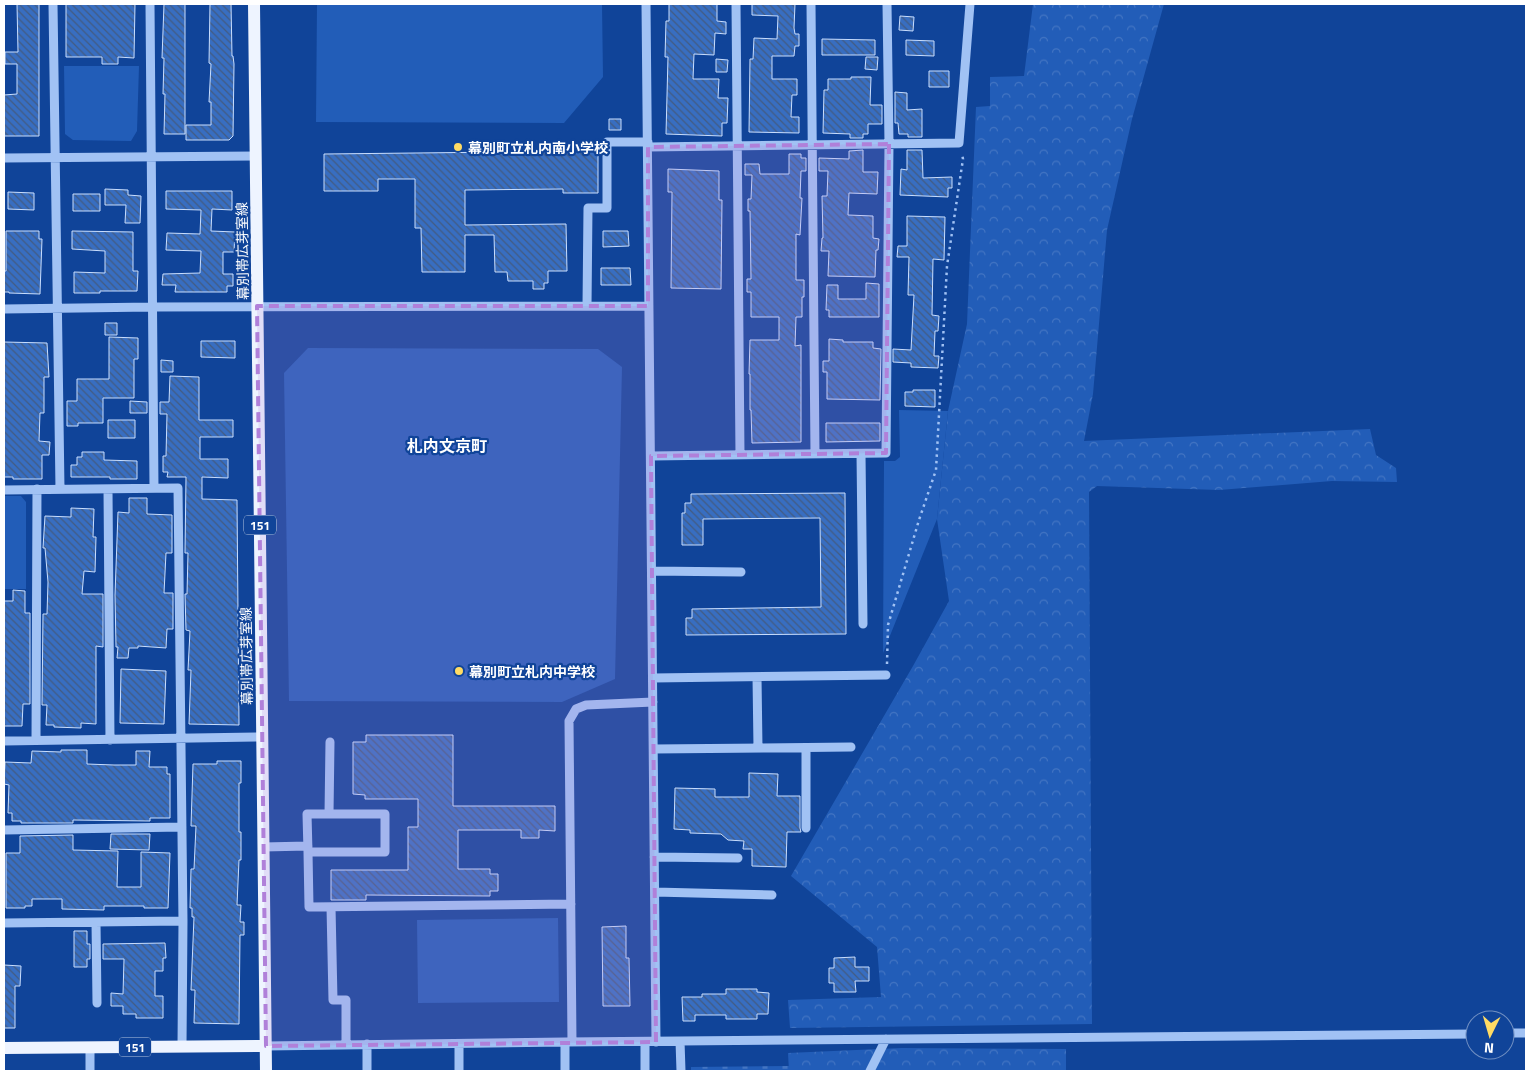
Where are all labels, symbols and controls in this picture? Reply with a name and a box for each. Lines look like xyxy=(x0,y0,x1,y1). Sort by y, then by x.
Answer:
place label: 幕別町立札内南小学校 xyxy=(468,137,608,158)
marker: 幕別町立札内南小学校 xyxy=(452,141,464,153)
street label: 幕別帯広芽室線 xyxy=(231,202,253,300)
district label: 札内文京町 xyxy=(407,434,487,458)
road number: 151 xyxy=(244,516,276,534)
street label: 幕別帯広芽室線 xyxy=(235,607,257,705)
place label: 幕別町立札内中学校 xyxy=(469,661,595,682)
marker: 幕別町立札内中学校 xyxy=(453,665,465,677)
north arrow xyxy=(1465,1010,1515,1060)
road number: 151 xyxy=(119,1038,151,1056)
text: N xyxy=(1483,1038,1495,1059)

